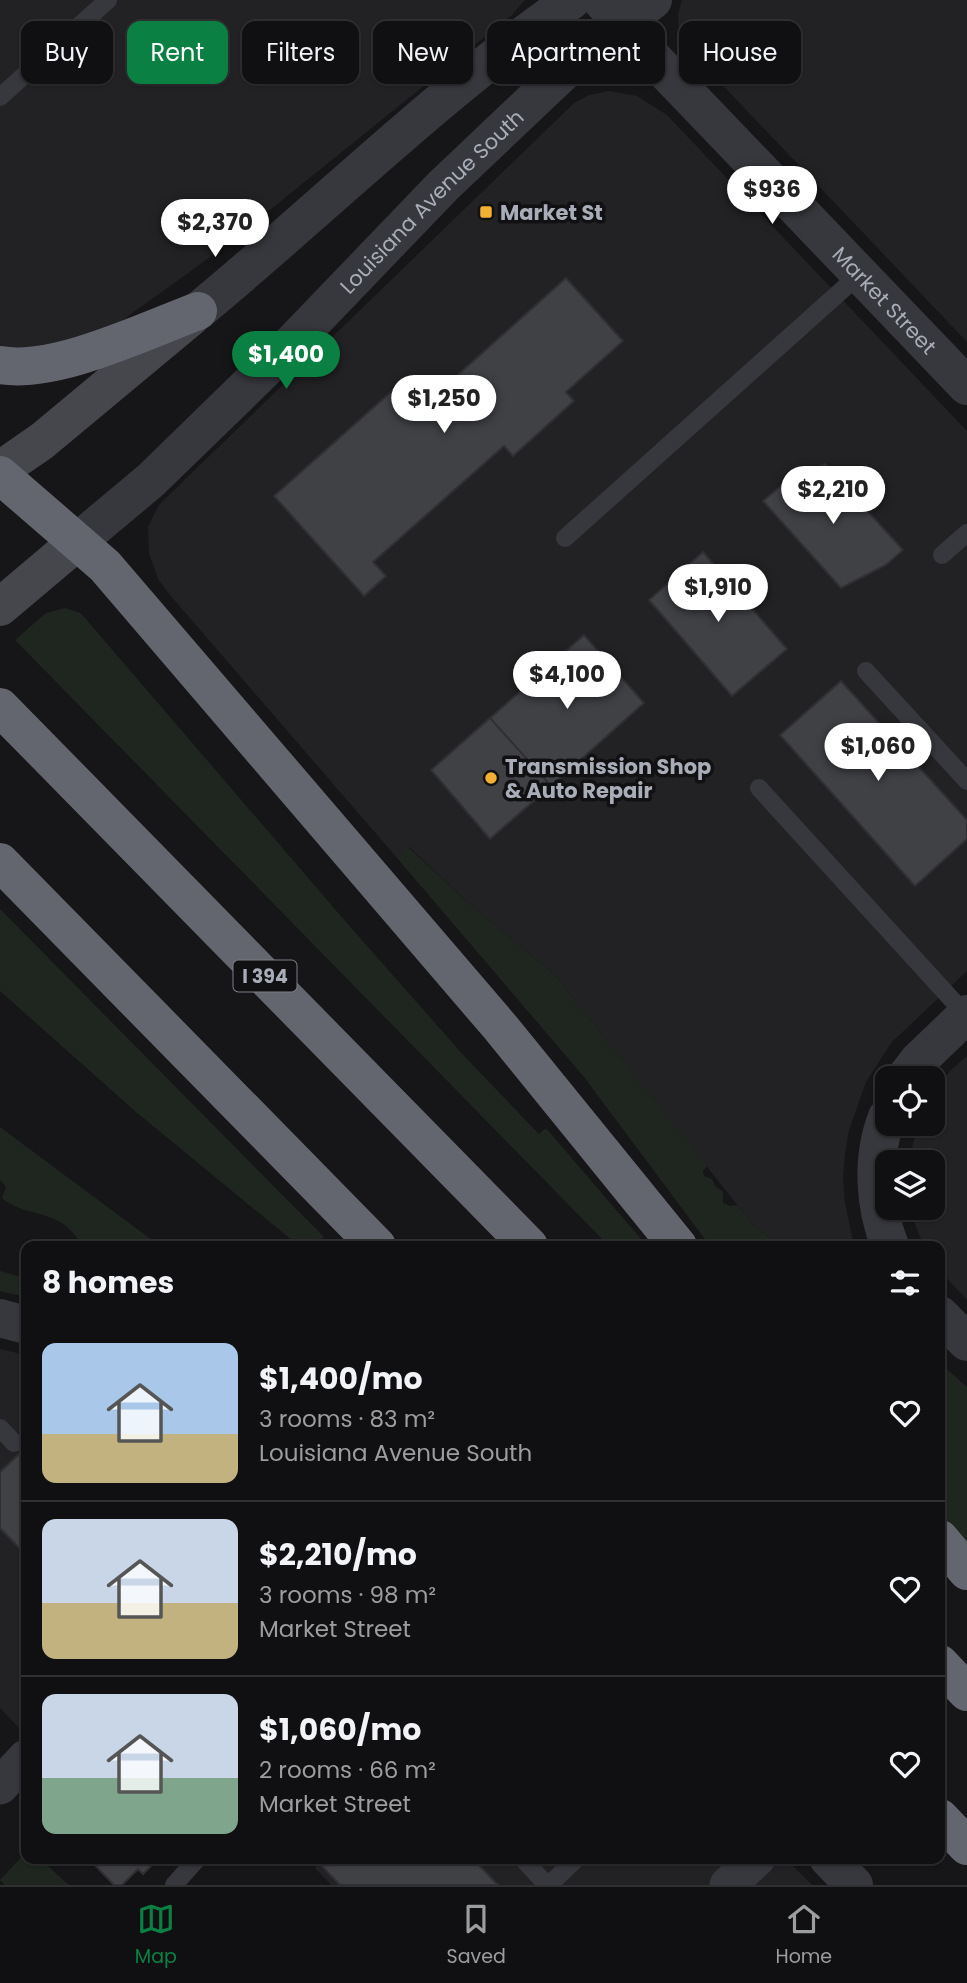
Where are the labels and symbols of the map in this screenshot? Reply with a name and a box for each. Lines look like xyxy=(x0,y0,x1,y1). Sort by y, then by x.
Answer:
street label: Louisiana Avenue South xyxy=(333,103,530,300)
pin: $936 xyxy=(731,166,813,226)
place label: Market St xyxy=(500,198,603,227)
pin: $2,370 xyxy=(158,200,272,259)
marker: Market St xyxy=(478,204,494,220)
street label: Market Street xyxy=(826,240,943,360)
pin: $1,400 xyxy=(229,332,343,391)
pin: $1,250 xyxy=(387,376,501,435)
pin: $2,210 xyxy=(776,466,890,526)
pin: $1,910 xyxy=(661,564,775,624)
pin: $4,100 xyxy=(510,652,624,711)
pin: $1,060 xyxy=(821,724,935,783)
place label: Transmission Shop & Auto Repair xyxy=(505,752,711,805)
marker: Transmission Shop & Auto Repair xyxy=(483,770,499,786)
road number: I 394 xyxy=(233,960,296,992)

